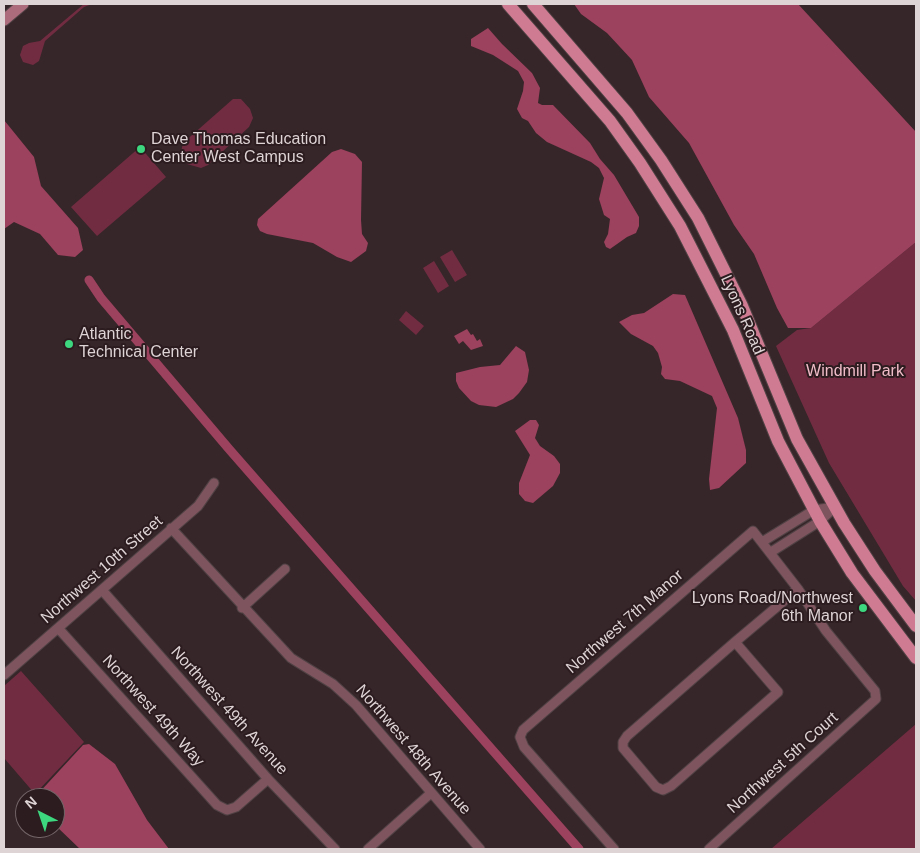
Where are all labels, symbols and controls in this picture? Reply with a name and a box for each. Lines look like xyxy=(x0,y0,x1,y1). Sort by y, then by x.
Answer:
place label: Dave Thomas Education Center West Campus xyxy=(151,130,326,168)
marker: Dave Thomas Education Center West Campus xyxy=(135,143,147,155)
street label: Lyons Road xyxy=(716,272,768,358)
place label: Atlantic Technical Center xyxy=(79,325,198,363)
marker: Atlantic Technical Center xyxy=(63,338,75,350)
park label: Windmill Park xyxy=(806,362,904,382)
street label: Northwest 10th Street xyxy=(37,512,167,628)
street label: Northwest 7th Manor xyxy=(563,566,687,678)
place label: Lyons Road/Northwest 6th Manor xyxy=(692,589,853,627)
marker: Lyons Road/Northwest 6th Manor xyxy=(857,602,869,614)
street label: Northwest 49th Avenue xyxy=(166,643,292,779)
street label: Northwest 49th Way xyxy=(98,651,208,771)
street label: Northwest 48th Avenue xyxy=(351,681,475,819)
street label: Northwest 5th Court xyxy=(724,708,842,818)
north arrow xyxy=(15,788,65,838)
text: N xyxy=(22,793,40,812)

